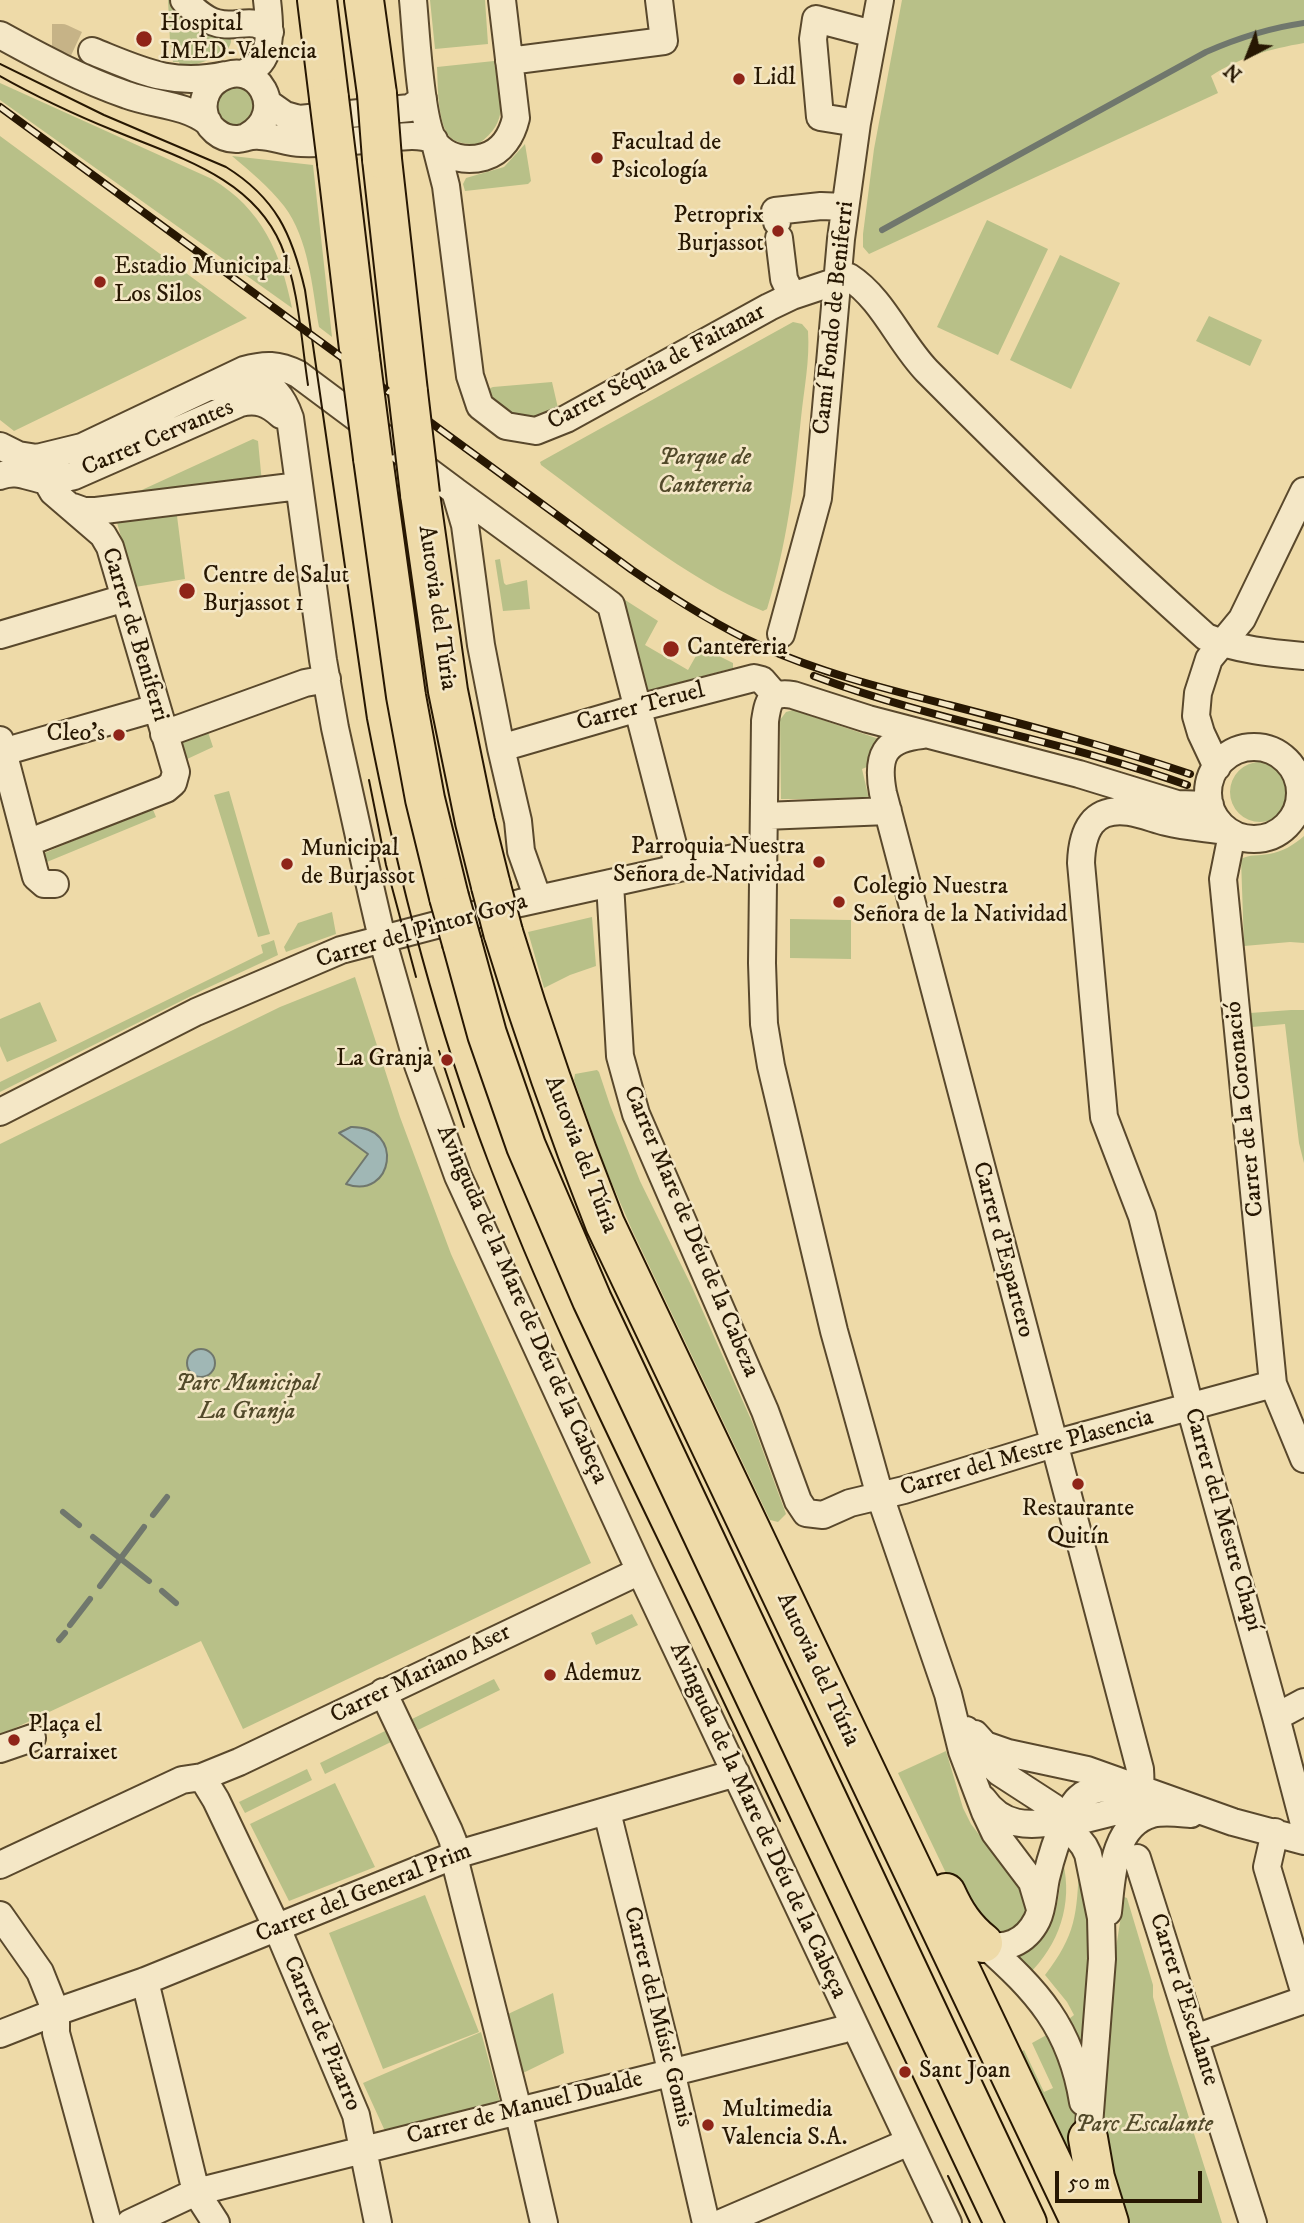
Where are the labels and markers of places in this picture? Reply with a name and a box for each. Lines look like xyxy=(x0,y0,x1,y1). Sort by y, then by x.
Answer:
place label: Hospital IMED-Valencia xyxy=(160,11,317,67)
marker: Hospital IMED-Valencia xyxy=(134,29,154,49)
place label: Lidl xyxy=(753,65,796,93)
marker: Lidl xyxy=(731,71,747,87)
place label: Facultad de Psicología xyxy=(611,130,721,186)
marker: Facultad de Psicología xyxy=(589,150,605,166)
place label: Petroprix Burjassot xyxy=(673,203,764,259)
marker: Petroprix Burjassot xyxy=(770,223,786,239)
place label: Estadio Municipal Los Silos xyxy=(114,254,290,310)
marker: Estadio Municipal Los Silos xyxy=(92,274,108,290)
place label: Centre de Salut Burjassot 1 xyxy=(203,563,349,619)
marker: Centre de Salut Burjassot 1 xyxy=(177,581,197,601)
place label: Cantereria xyxy=(687,635,787,663)
marker: Cantereria xyxy=(661,639,681,659)
place label: Cleo's xyxy=(46,721,105,749)
marker: Cleo's xyxy=(111,727,127,743)
place label: Parroquia Nuestra Señora de Natividad xyxy=(613,834,805,890)
place label: Municipal de Burjassot xyxy=(301,836,415,892)
marker: Parroquia Nuestra Señora de Natividad xyxy=(811,854,827,870)
marker: Municipal de Burjassot xyxy=(279,856,295,872)
place label: Colegio Nuestra Señora de la Natividad xyxy=(853,874,1068,930)
marker: Colegio Nuestra Señora de la Natividad xyxy=(831,894,847,910)
place label: La Granja xyxy=(336,1046,433,1074)
marker: La Granja xyxy=(439,1052,455,1068)
marker: Restaurante Quitín xyxy=(1070,1476,1086,1492)
place label: Restaurante Quitín xyxy=(1022,1496,1134,1552)
place label: Ademuz xyxy=(564,1661,641,1689)
marker: Ademuz xyxy=(542,1667,558,1683)
place label: Plaça el Carraixet xyxy=(28,1712,118,1768)
marker: Plaça el Carraixet xyxy=(6,1732,22,1748)
place label: Sant Joan xyxy=(919,2058,1011,2086)
marker: Sant Joan xyxy=(897,2064,913,2080)
place label: Multimedia Valencia S.A. xyxy=(722,2097,847,2153)
marker: Multimedia Valencia S.A. xyxy=(700,2117,716,2133)

